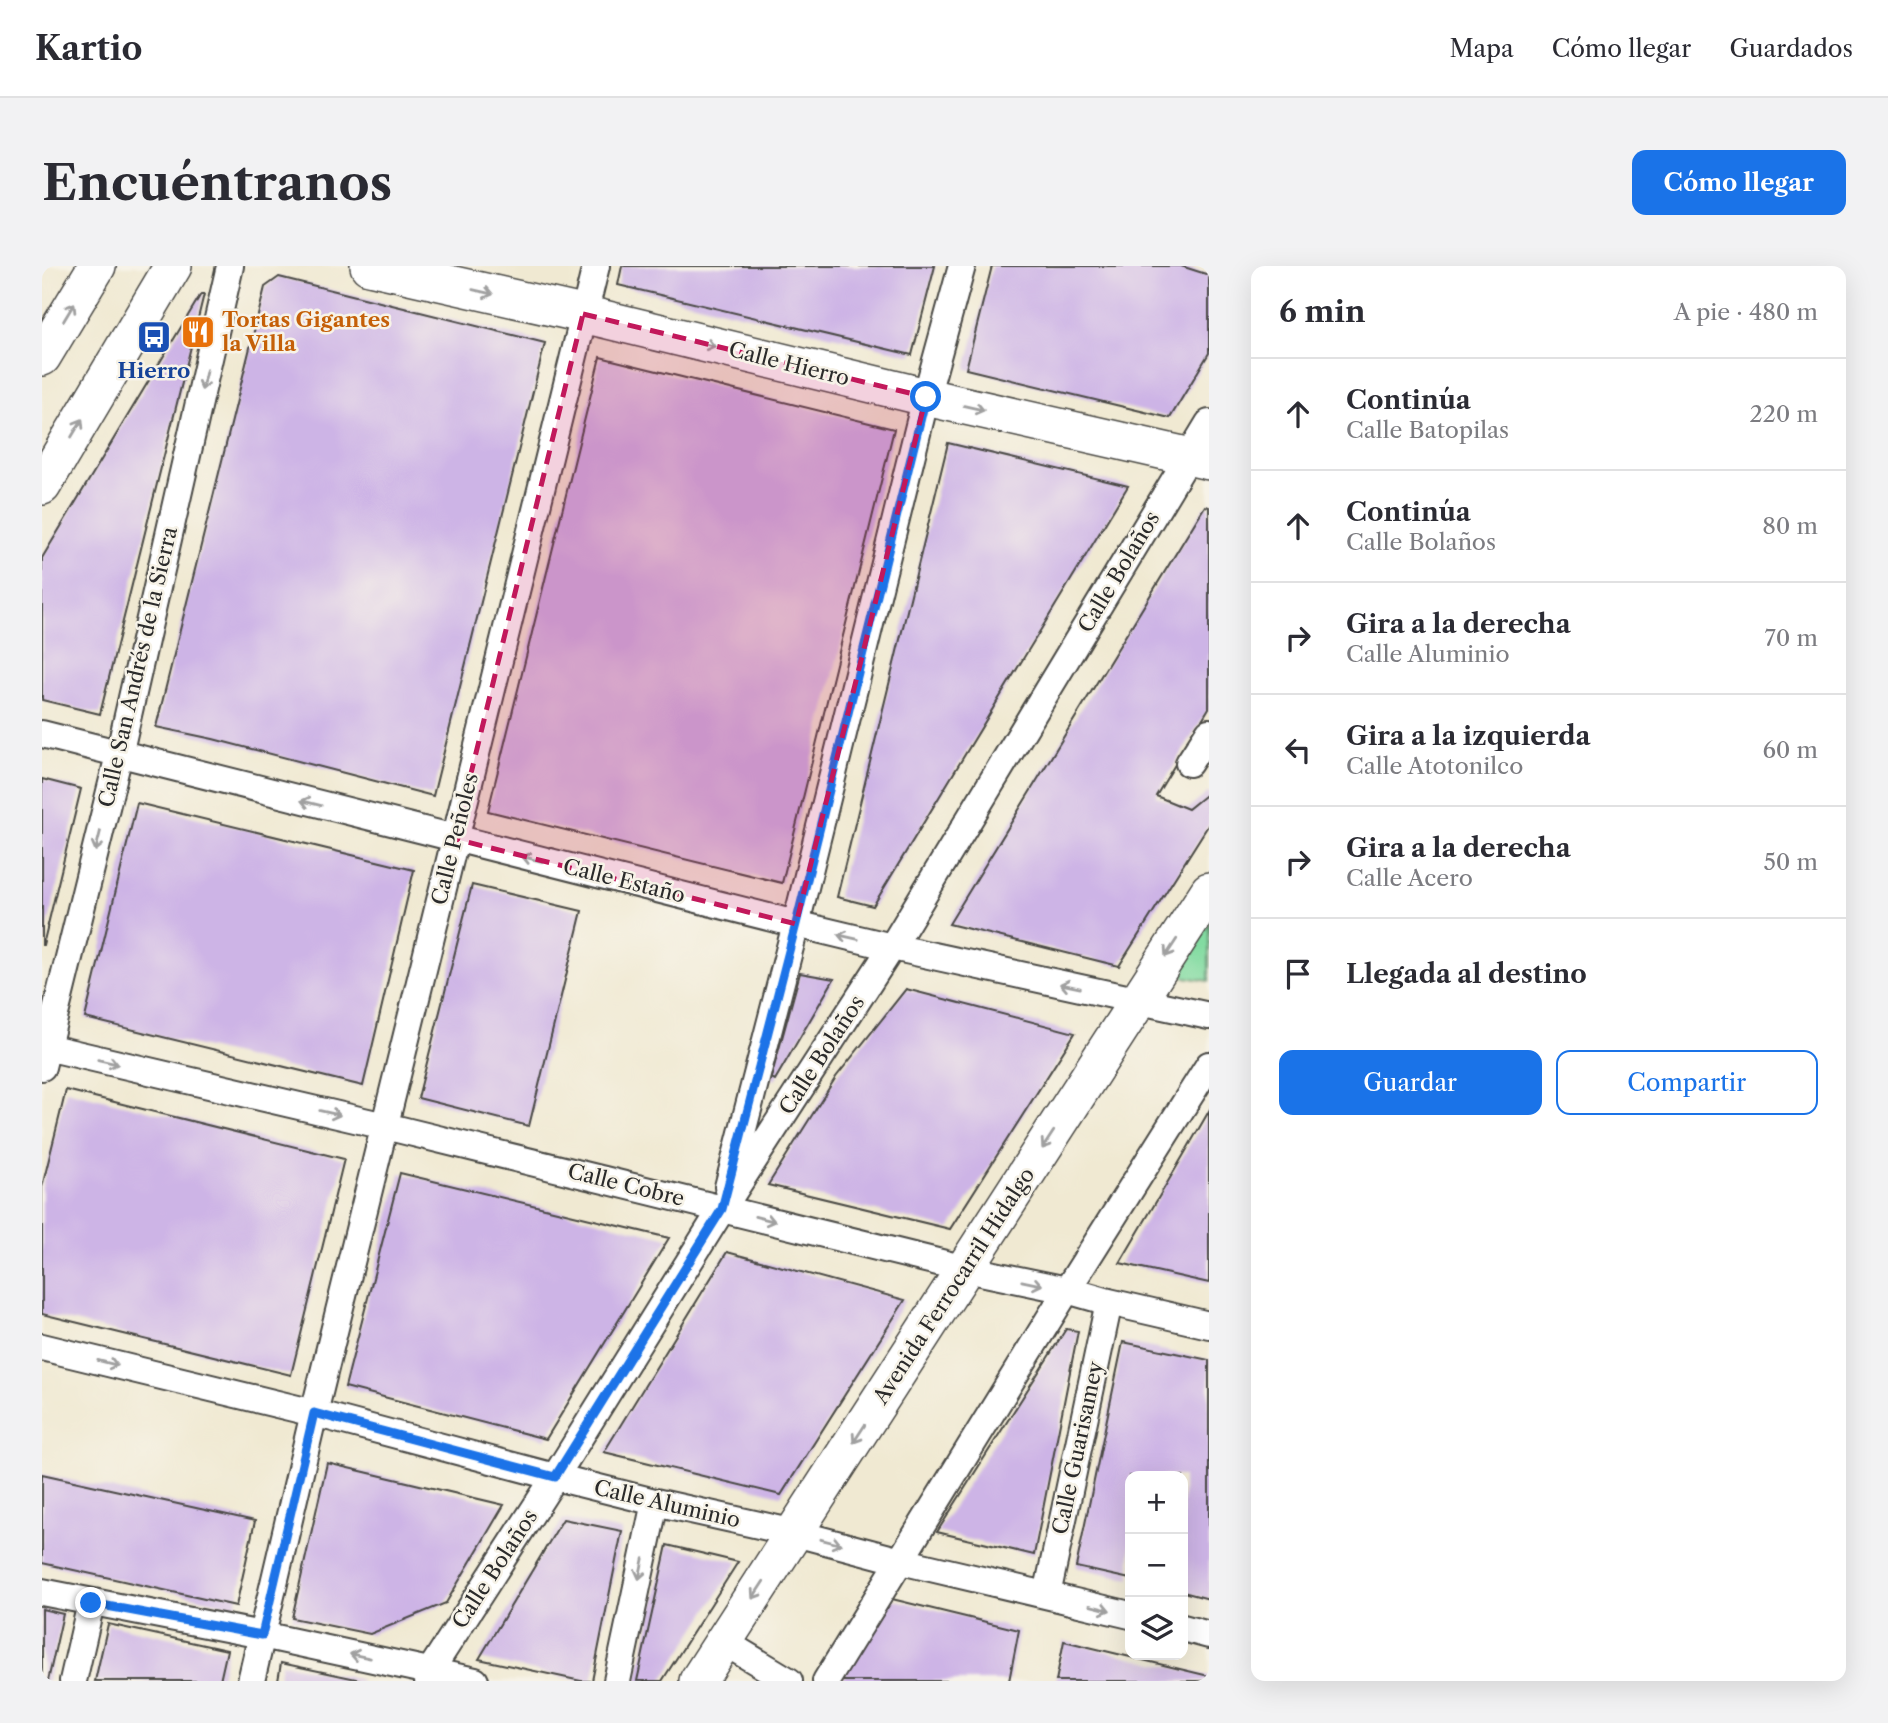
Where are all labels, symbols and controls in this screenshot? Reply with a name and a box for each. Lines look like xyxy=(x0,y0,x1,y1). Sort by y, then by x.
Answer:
text: Kartio xyxy=(35,28,143,69)
text: Mapa xyxy=(1449,34,1514,63)
text: Cómo llegar xyxy=(1552,34,1691,63)
text: Guardados xyxy=(1729,34,1853,63)
button: Cómo llegar xyxy=(1632,150,1846,215)
text: Encuéntranos xyxy=(42,152,392,213)
one-way arrow xyxy=(472,286,494,299)
text: 6 min xyxy=(1279,293,1366,330)
text: A pie · 480 m xyxy=(1674,298,1818,326)
one-way arrow xyxy=(63,302,77,322)
place label: Tortas Gigantes la Villa xyxy=(222,307,390,356)
restaurant icon: Tortas Gigantes la Villa xyxy=(179,313,217,351)
bus stop icon: Hierro xyxy=(135,318,173,356)
street label: Calle Hierro xyxy=(726,336,852,391)
one-way arrow xyxy=(693,338,716,351)
place label: Hierro xyxy=(118,358,190,383)
one-way arrow xyxy=(196,368,210,391)
route start xyxy=(910,381,941,412)
text: Continúa xyxy=(1346,384,1471,416)
icon: ahead xyxy=(1279,395,1317,433)
text: 220 m xyxy=(1749,400,1818,428)
one-way arrow xyxy=(962,401,985,415)
text: Calle Batopilas xyxy=(1346,416,1509,444)
one-way arrow xyxy=(70,418,84,438)
text: Continúa xyxy=(1346,496,1471,528)
street label: Calle Bolaños xyxy=(1073,507,1165,637)
icon: ahead xyxy=(1279,507,1317,545)
text: 80 m xyxy=(1762,512,1818,540)
street label: Calle San Andrés de la Sierra xyxy=(93,523,182,810)
text: Calle Bolaños xyxy=(1346,528,1496,556)
text: Gira a la derecha xyxy=(1346,608,1571,640)
icon: right xyxy=(1279,619,1317,657)
text: 70 m xyxy=(1765,624,1818,652)
text: Calle Aluminio xyxy=(1346,640,1510,668)
text: Gira a la izquierda xyxy=(1346,720,1591,752)
icon: left xyxy=(1279,731,1317,769)
text: 60 m xyxy=(1762,736,1818,764)
text: Calle Atotonilco xyxy=(1346,752,1523,780)
street label: Calle Peñoles xyxy=(426,770,483,907)
one-way arrow xyxy=(300,796,323,809)
one-way arrow xyxy=(91,829,104,852)
text: Gira a la derecha xyxy=(1346,832,1571,864)
icon: right xyxy=(1279,843,1317,881)
text: 50 m xyxy=(1763,848,1818,876)
one-way arrow xyxy=(521,852,544,865)
street label: Calle Estaño xyxy=(561,853,688,908)
text: Calle Acero xyxy=(1346,864,1473,892)
one-way arrow xyxy=(837,929,860,943)
one-way arrow xyxy=(1164,938,1178,958)
icon: arrive xyxy=(1279,955,1317,993)
text: Llegada al destino xyxy=(1346,958,1587,990)
one-way arrow xyxy=(1059,979,1082,993)
street label: Calle Bolaños xyxy=(774,991,869,1119)
button: Guardar xyxy=(1279,1050,1542,1115)
button: Compartir xyxy=(1556,1050,1818,1115)
one-way arrow xyxy=(97,1056,119,1069)
one-way arrow xyxy=(318,1107,341,1121)
one-way arrow xyxy=(1041,1129,1055,1149)
street label: Calle Cobre xyxy=(565,1158,687,1211)
street label: Avenida Ferrocarril Hidalgo xyxy=(867,1163,1039,1409)
one-way arrow xyxy=(753,1213,776,1227)
one-way arrow xyxy=(1020,1276,1043,1290)
one-way arrow xyxy=(96,1357,119,1370)
street label: Calle Guarisamey xyxy=(1047,1359,1108,1537)
one-way arrow xyxy=(851,1424,866,1443)
map controls xyxy=(1125,1471,1188,1660)
button: + xyxy=(1125,1471,1188,1534)
street label: Calle Aluminio xyxy=(592,1475,743,1532)
street label: Calle Bolaños xyxy=(447,1505,542,1633)
button: − xyxy=(1125,1534,1188,1597)
one-way arrow xyxy=(819,1536,842,1549)
one-way arrow xyxy=(633,1557,647,1580)
one-way arrow xyxy=(751,1580,765,1599)
route end xyxy=(75,1587,106,1618)
button: layers xyxy=(1125,1597,1188,1660)
one-way arrow xyxy=(1088,1602,1111,1615)
one-way arrow xyxy=(349,1649,372,1663)

